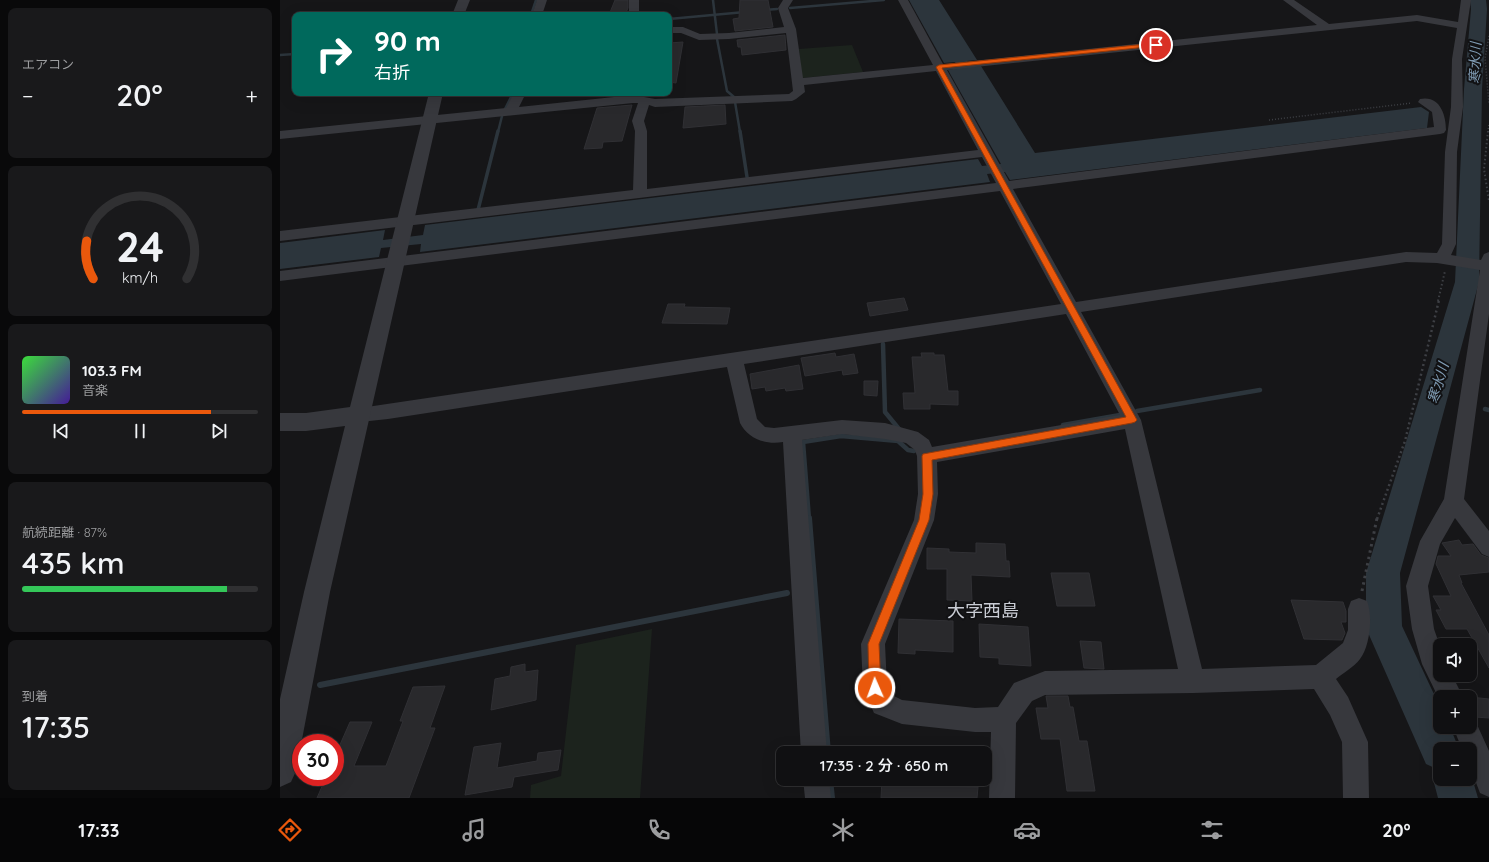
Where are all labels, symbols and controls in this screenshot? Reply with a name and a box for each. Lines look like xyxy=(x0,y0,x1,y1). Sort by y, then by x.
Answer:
text: 90 m xyxy=(374,23,441,58)
icon: right xyxy=(308,28,360,80)
pin xyxy=(1139,28,1173,62)
icon: arrive xyxy=(1145,34,1167,56)
water label: 寒水川 xyxy=(1465,40,1485,84)
text: エアコン xyxy=(22,56,74,72)
text: 右折 xyxy=(374,61,410,84)
text: 20° xyxy=(116,76,163,114)
text: − xyxy=(22,82,33,110)
text: + xyxy=(246,82,258,110)
text: 24 xyxy=(116,220,164,272)
text: km/h xyxy=(122,269,158,287)
water label: 寒水川 xyxy=(1424,358,1453,406)
text: 103.3 FM xyxy=(82,361,142,380)
text: 音楽 xyxy=(82,382,108,398)
icon: previous xyxy=(50,420,72,442)
icon: pause xyxy=(129,420,151,442)
icon: next xyxy=(208,420,230,442)
text: 航続距離 · 87% xyxy=(22,524,107,540)
text: 435 km xyxy=(22,544,125,582)
district label: 大字西島 xyxy=(947,599,1019,622)
map controls xyxy=(1433,638,1477,786)
button: sound xyxy=(1433,638,1477,682)
position arrow xyxy=(854,667,896,709)
text: 到着 xyxy=(22,688,48,704)
button: + xyxy=(1433,690,1477,734)
text: 17:35 xyxy=(22,708,90,746)
speed limit sign: 30 xyxy=(292,734,344,786)
button: − xyxy=(1433,742,1477,786)
text: 17:35 · 2 分 · 650 m xyxy=(820,756,948,775)
icon: directions xyxy=(276,816,304,844)
icon: music xyxy=(460,816,488,844)
icon: phone xyxy=(645,816,673,844)
icon: climate xyxy=(829,816,857,844)
icon: car xyxy=(1013,816,1041,844)
icon: filters xyxy=(1198,816,1226,844)
text: 17:33 xyxy=(78,819,119,842)
text: 20° xyxy=(1382,819,1411,842)

